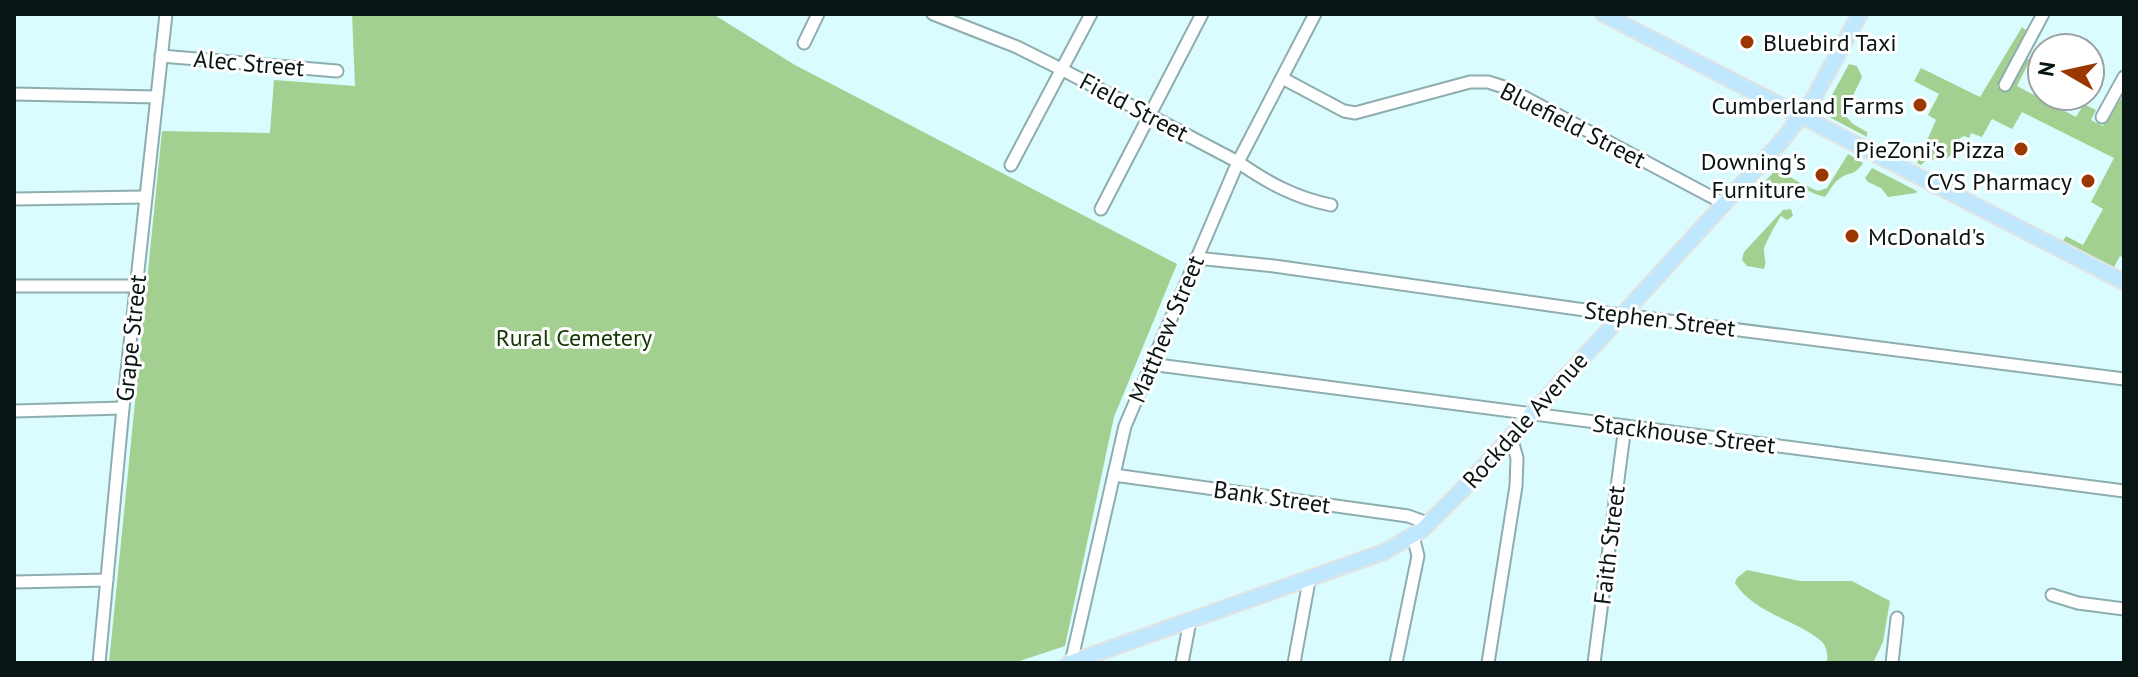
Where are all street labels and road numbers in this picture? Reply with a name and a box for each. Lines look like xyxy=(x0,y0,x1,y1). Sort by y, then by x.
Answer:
street label: Alec Street xyxy=(192,43,306,83)
street label: Field Street xyxy=(1074,65,1194,149)
street label: Bluefield Street xyxy=(1495,75,1651,175)
street label: Matthew Street xyxy=(1121,251,1211,407)
street label: Grape Street xyxy=(109,273,153,403)
street label: Stephen Street xyxy=(1583,294,1737,344)
street label: Rockdale Avenue xyxy=(1456,345,1594,495)
street label: Stackhouse Street xyxy=(1591,407,1777,461)
street label: Bank Street xyxy=(1212,473,1332,521)
street label: Faith Street xyxy=(1586,484,1632,606)

